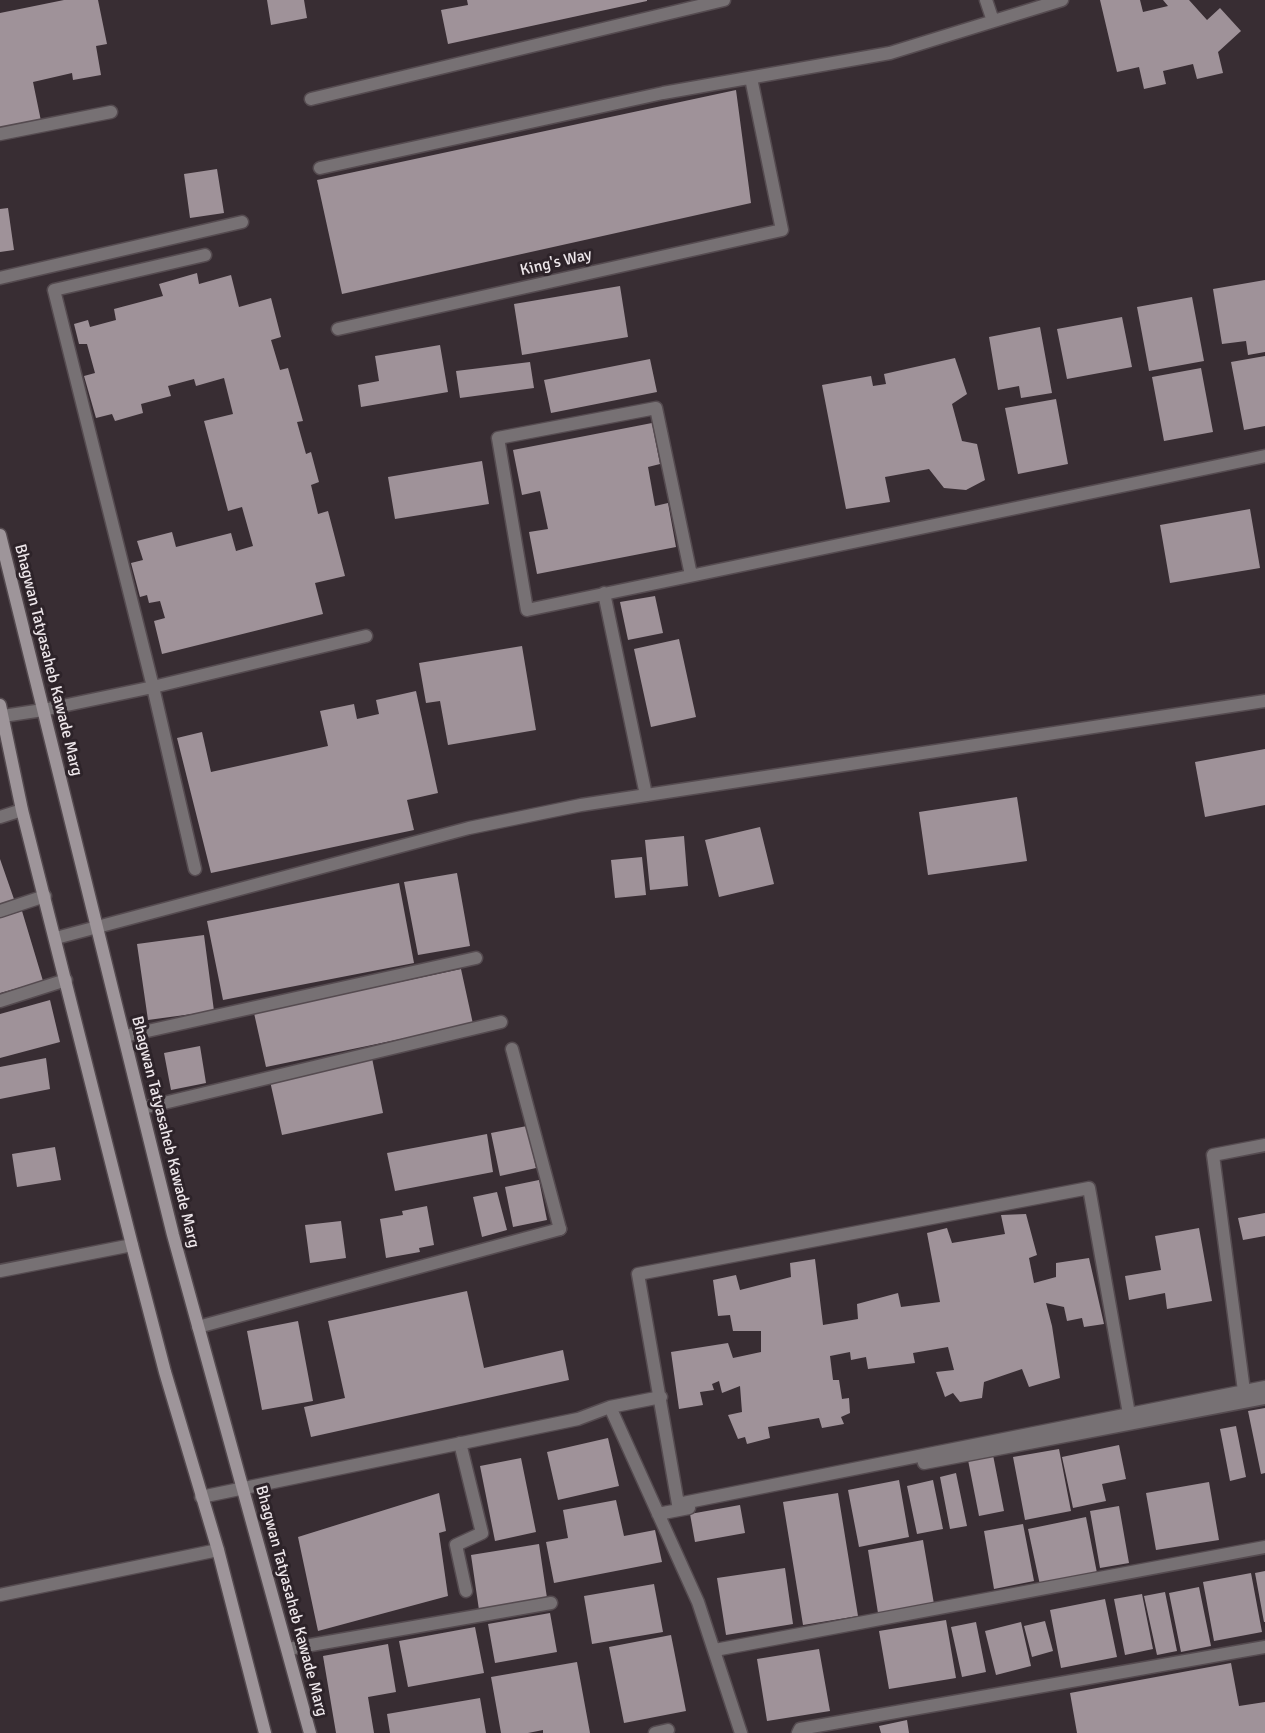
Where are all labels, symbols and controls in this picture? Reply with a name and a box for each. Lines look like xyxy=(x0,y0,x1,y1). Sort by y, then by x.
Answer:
street label: King's Way xyxy=(518,245,594,281)
street label: Bhagwan Tatyasaheb Kawade Marg xyxy=(10,542,86,778)
street label: Bhagwan Tatyasaheb Kawade Marg xyxy=(127,1014,203,1250)
street label: Bhagwan Tatyasaheb Kawade Marg xyxy=(251,1483,331,1719)

